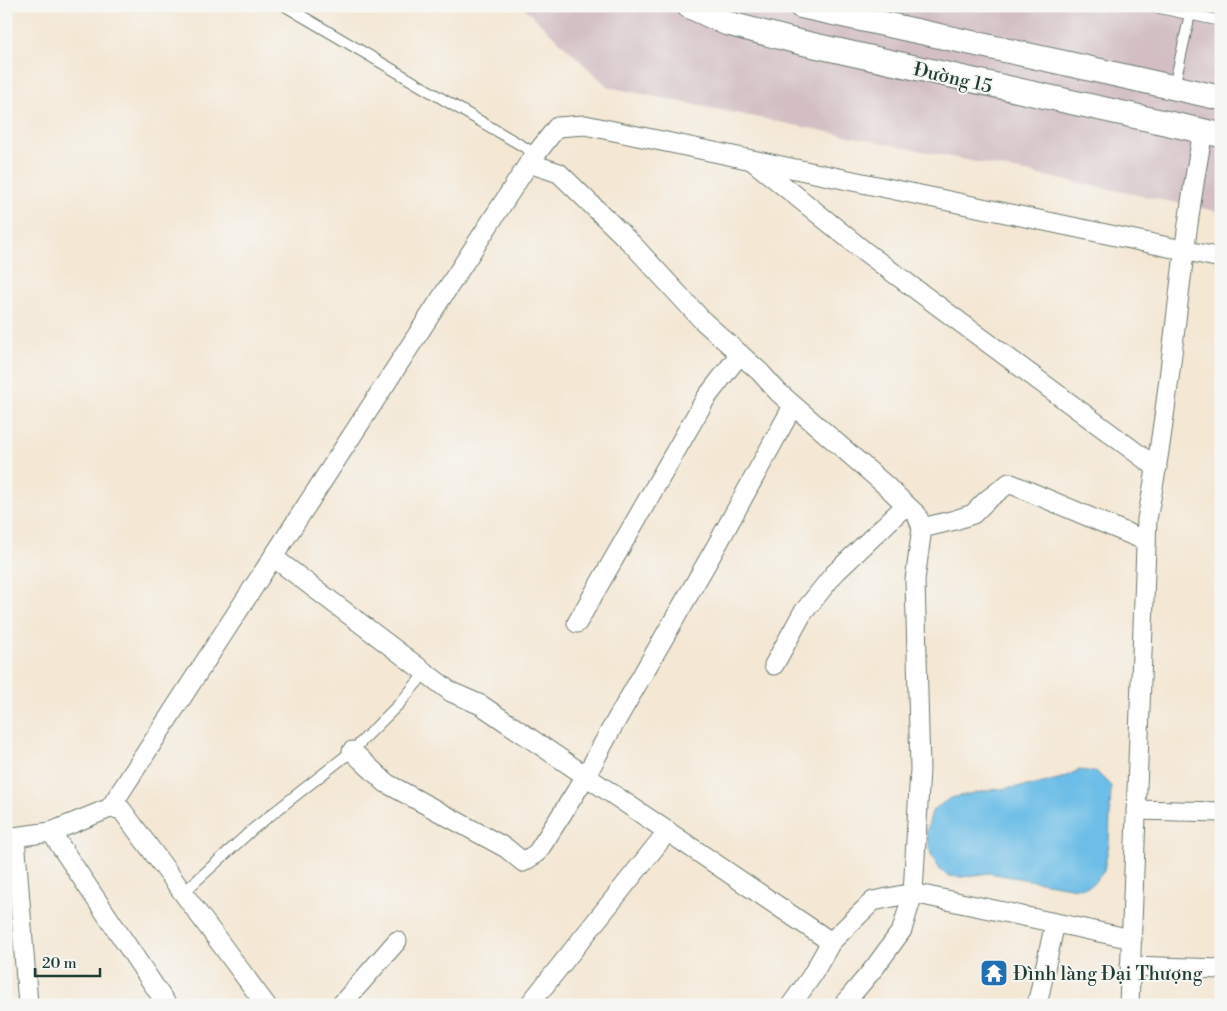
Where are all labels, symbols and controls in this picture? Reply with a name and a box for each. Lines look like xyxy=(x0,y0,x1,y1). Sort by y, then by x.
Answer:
street label: Đường 15 xyxy=(911,57,994,99)
scale bar xyxy=(35,946,100,978)
text: 20 m xyxy=(42,954,77,973)
temple icon: Đình làng Đại Thượng xyxy=(979,958,1009,988)
place label: Đình làng Đại Thượng xyxy=(1013,962,1203,986)

